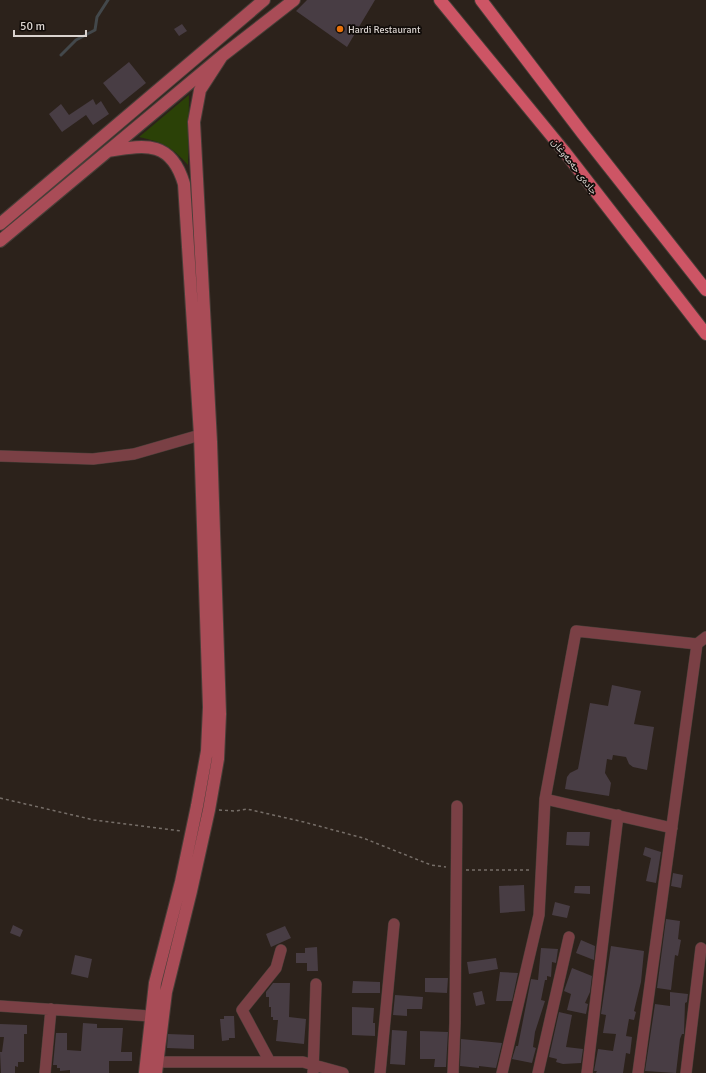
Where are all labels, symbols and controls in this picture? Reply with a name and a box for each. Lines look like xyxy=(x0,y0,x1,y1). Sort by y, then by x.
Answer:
scale bar xyxy=(14,12,86,38)
text: 50 m xyxy=(20,19,45,34)
marker: Hardi Restaurant xyxy=(335,24,345,34)
place label: Hardi Restaurant xyxy=(348,24,421,36)
street label: جادەی حەمەوغان xyxy=(549,136,600,197)

